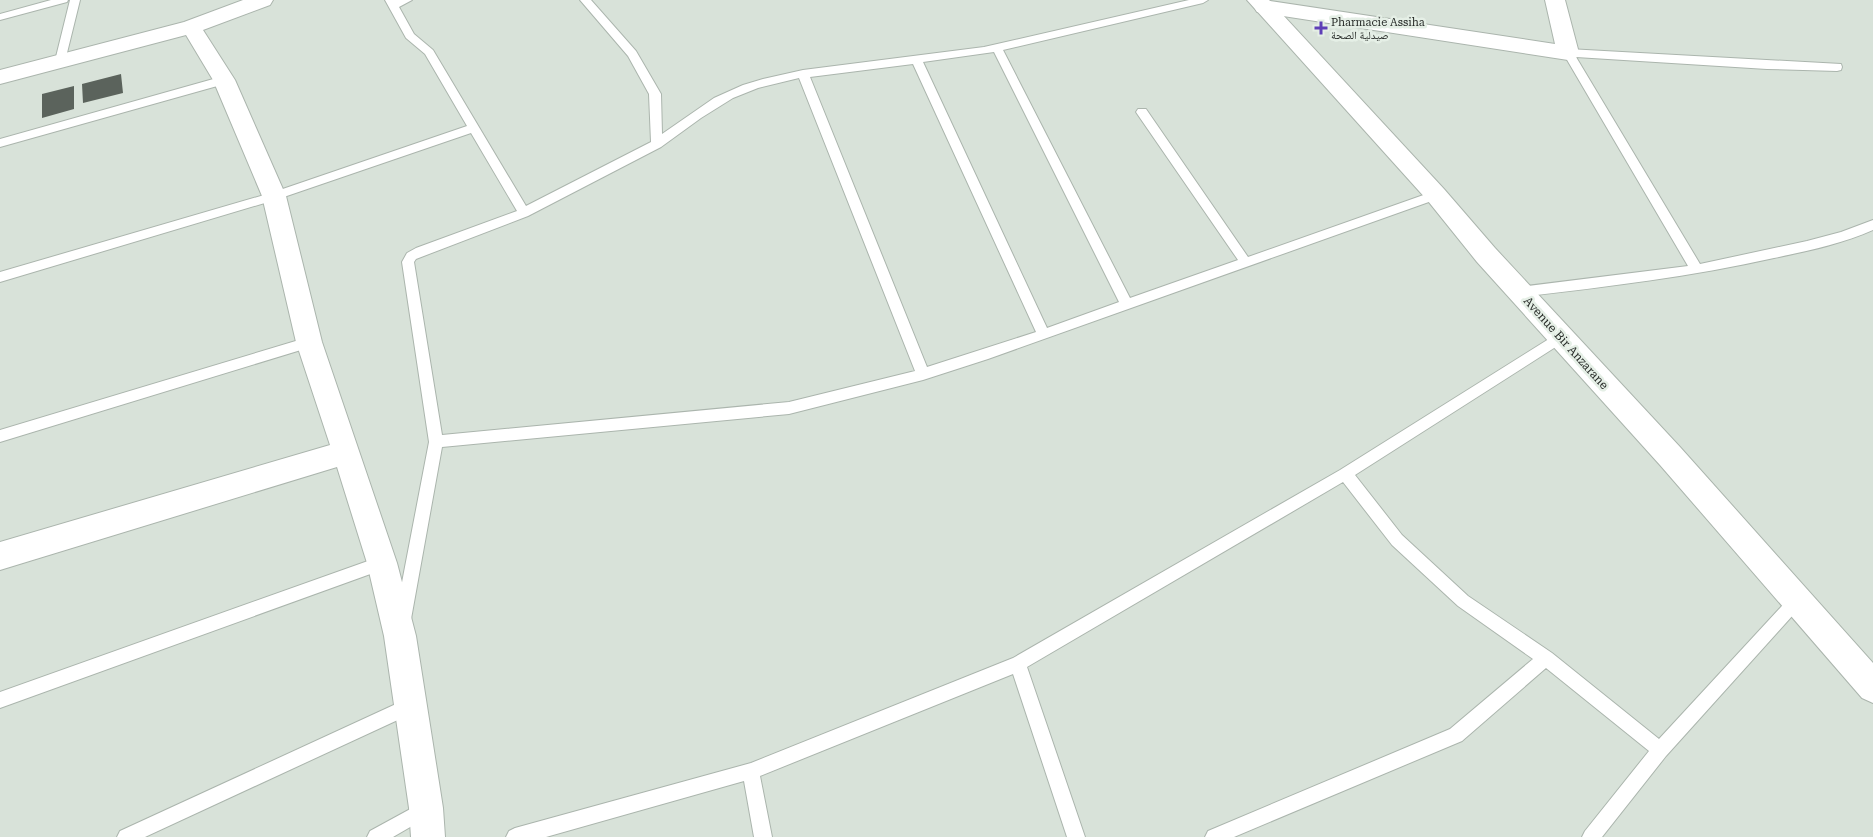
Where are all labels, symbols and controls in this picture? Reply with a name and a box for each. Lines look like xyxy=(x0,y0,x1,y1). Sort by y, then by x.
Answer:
place label: Pharmacie Assiha صيدلية الصحة xyxy=(1331,16,1425,42)
marker: Pharmacie Assiha صيدلية الصحة xyxy=(1315,22,1327,34)
street label: Avenue Bir Anzarane xyxy=(1521,294,1612,393)

